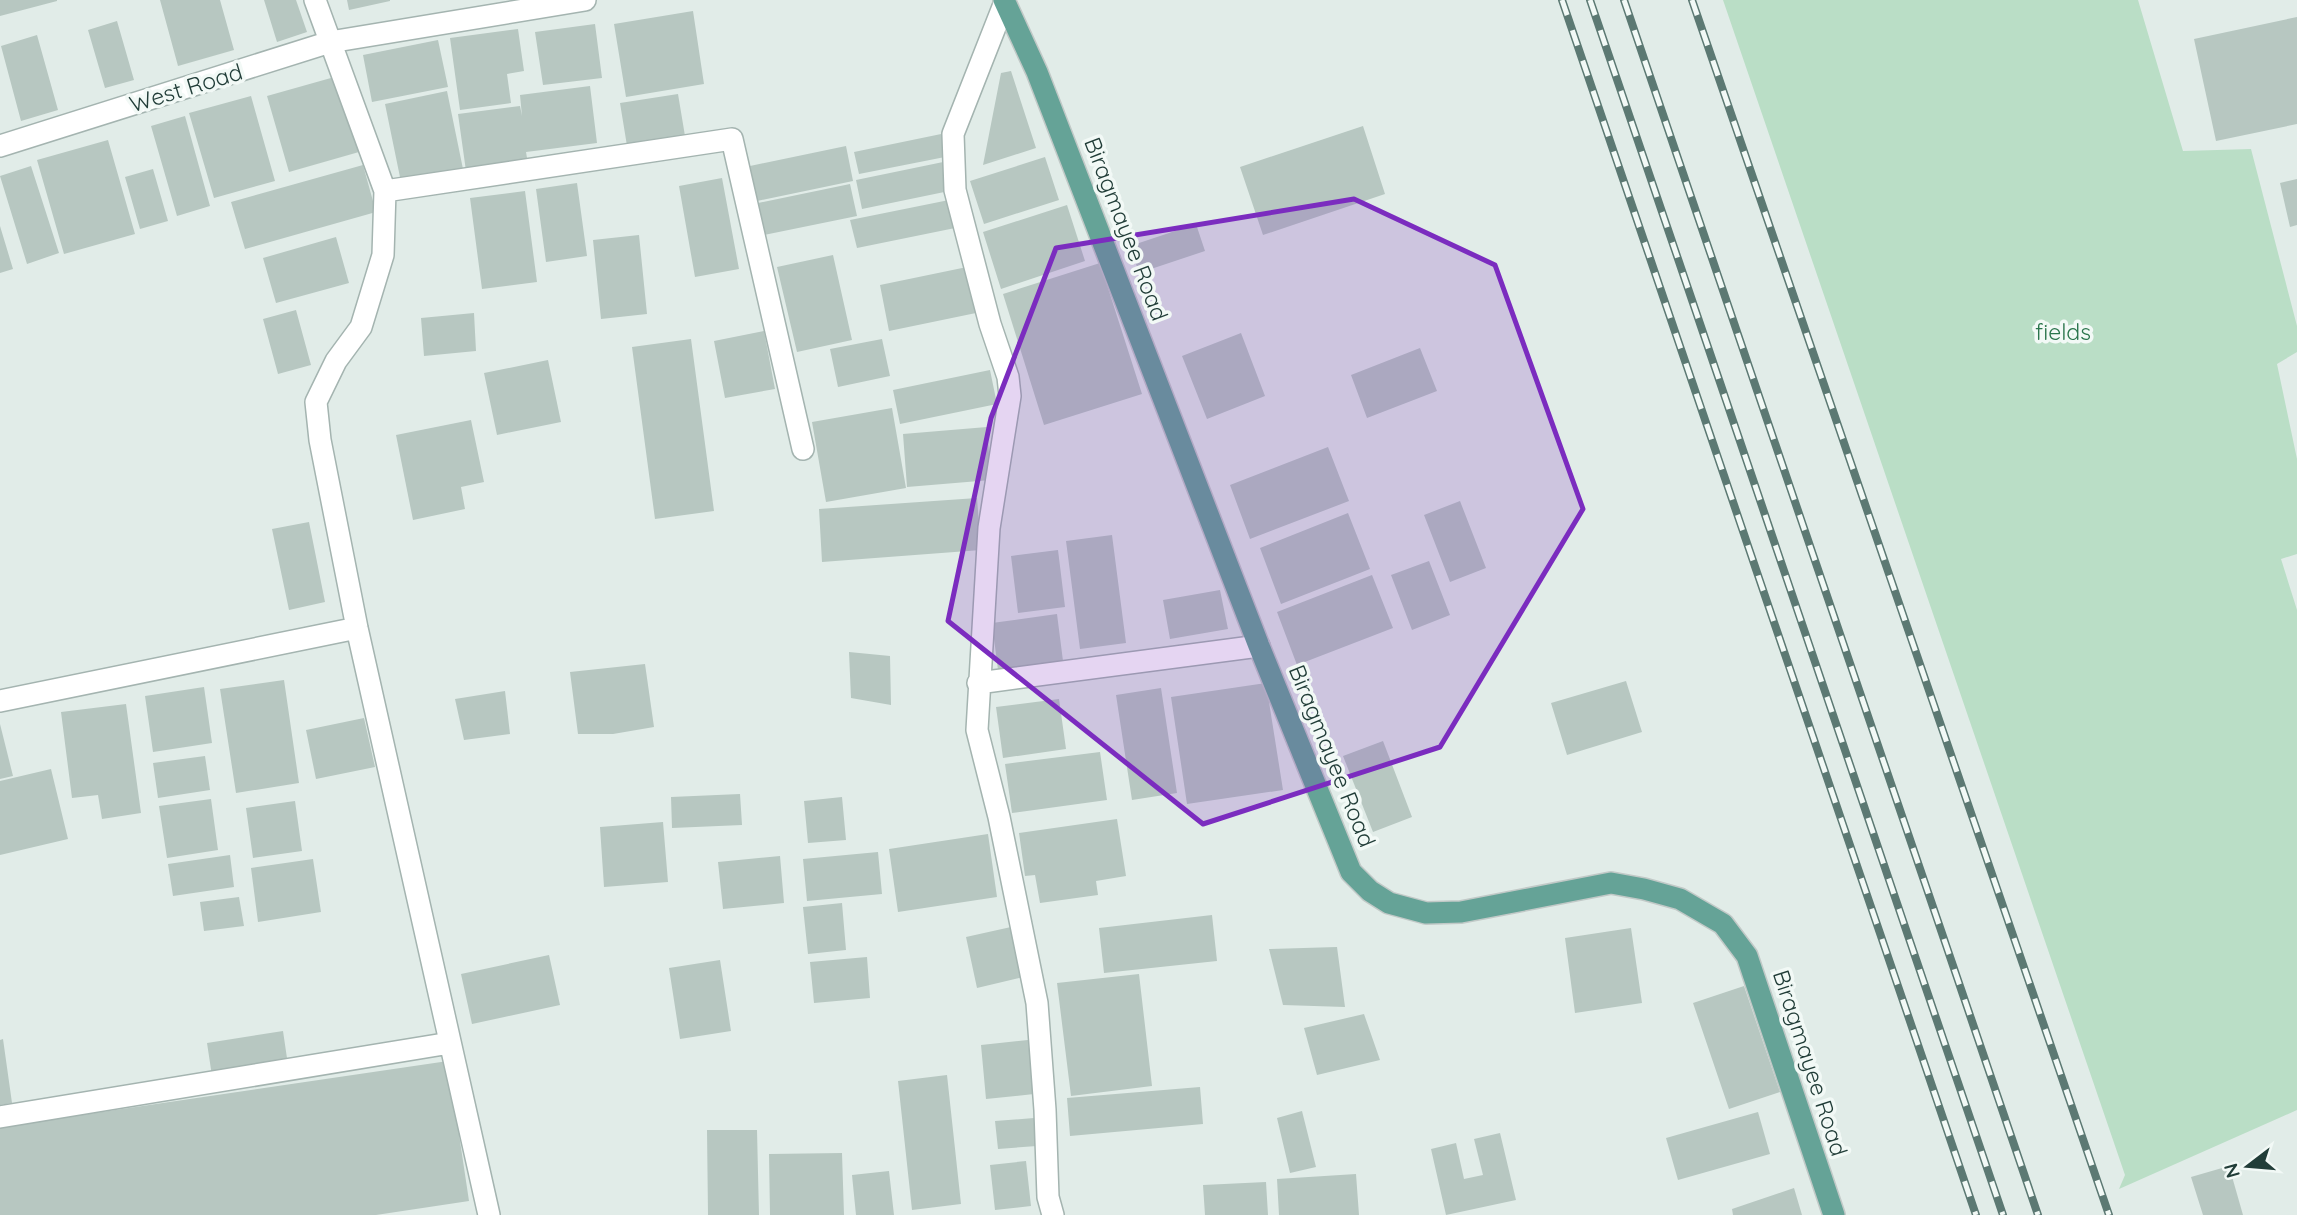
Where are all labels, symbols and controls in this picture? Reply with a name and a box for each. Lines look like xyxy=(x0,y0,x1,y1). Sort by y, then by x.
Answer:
street label: West Road xyxy=(126,57,246,118)
street label: Biragmayee Road xyxy=(1078,133,1175,325)
park label: fields xyxy=(2035,317,2091,346)
street label: Biragmayee Road xyxy=(1283,660,1382,851)
street label: Biragmayee Road xyxy=(1767,966,1854,1160)
north arrow xyxy=(2213,1131,2283,1201)
text: N xyxy=(2218,1161,2245,1181)

